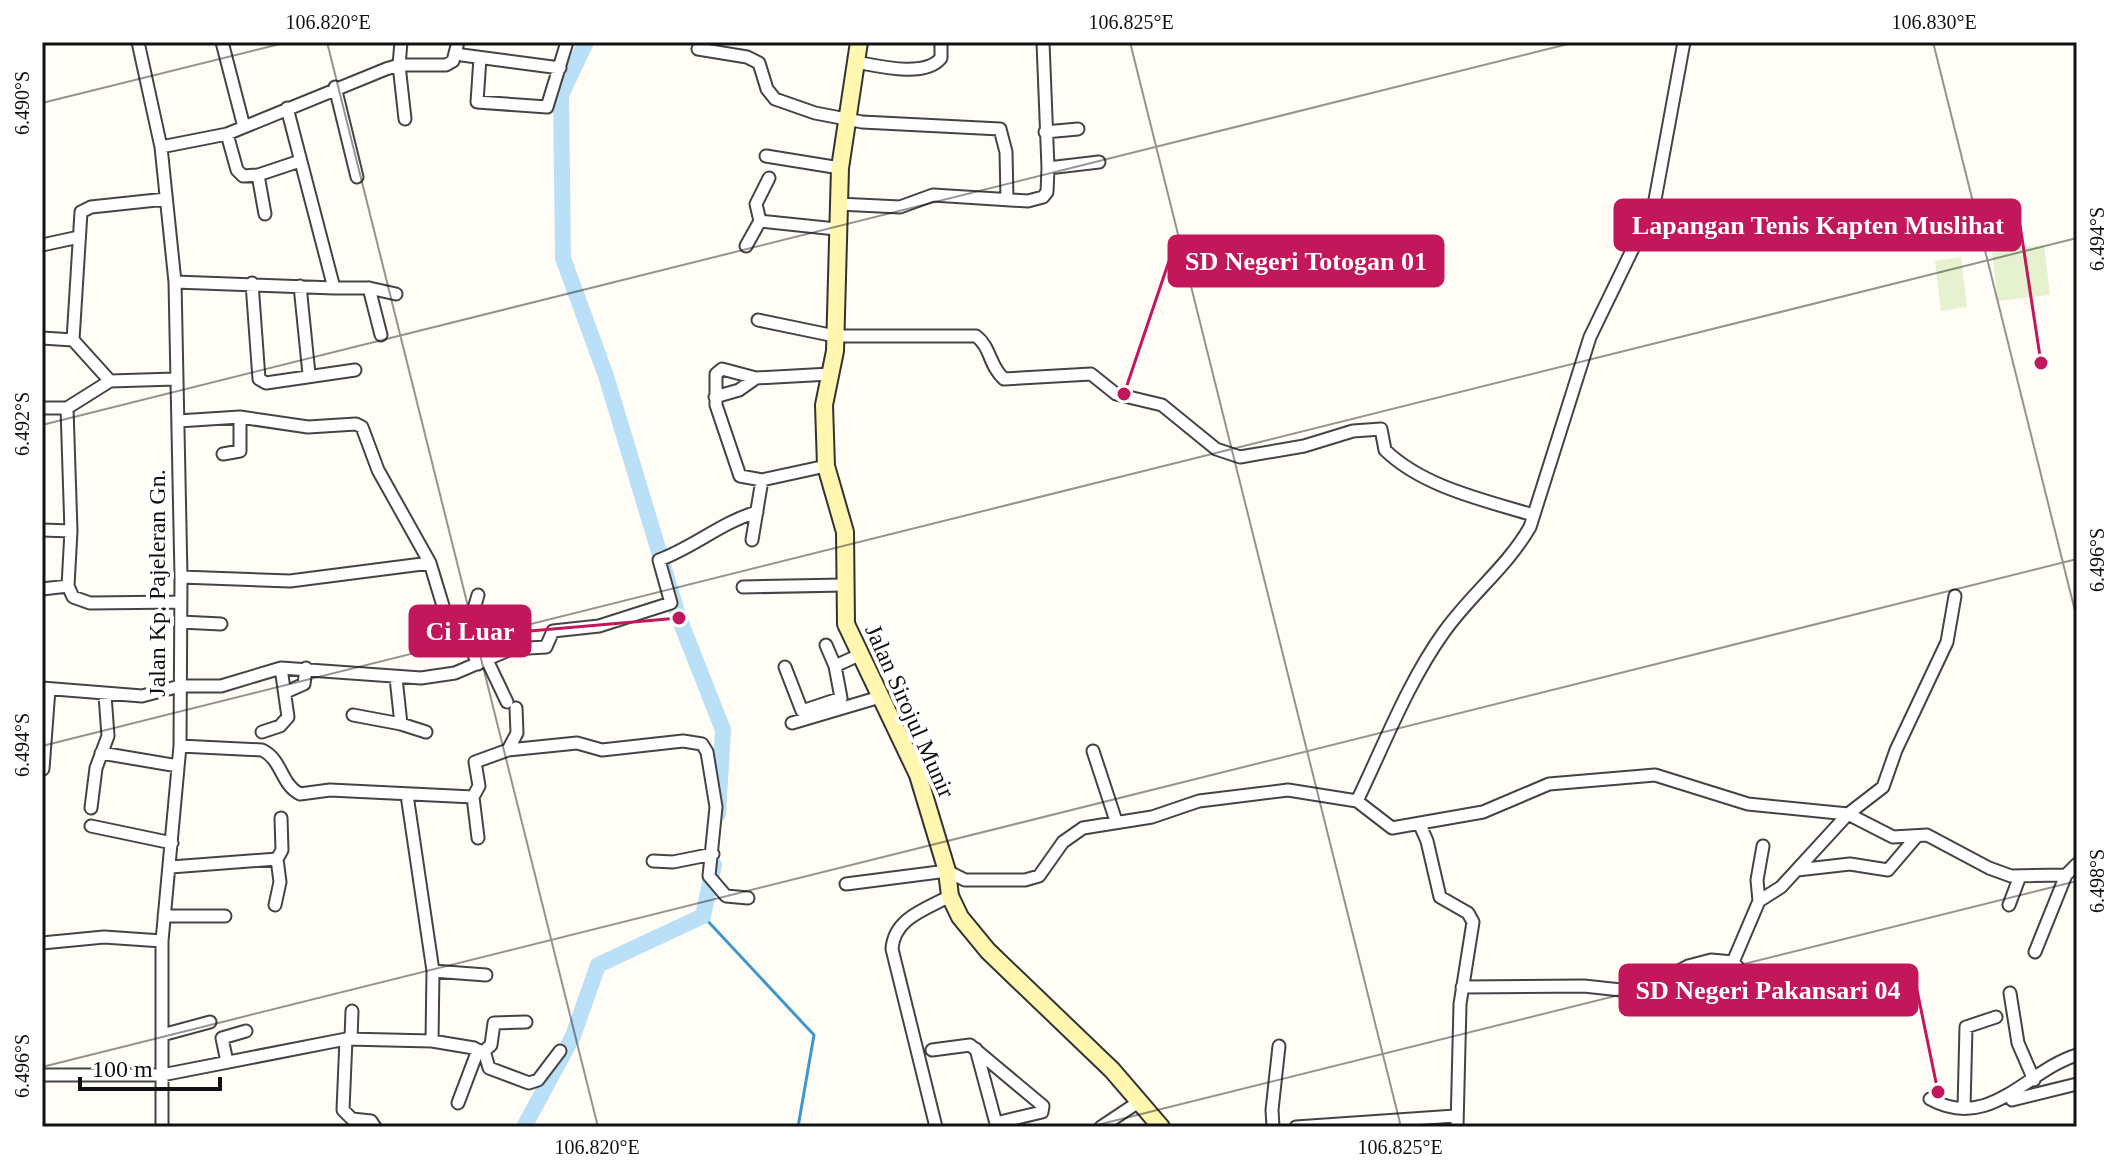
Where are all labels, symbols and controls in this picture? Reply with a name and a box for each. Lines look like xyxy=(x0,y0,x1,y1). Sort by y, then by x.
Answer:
text: 106.820°E xyxy=(285,11,371,33)
text: 106.825°E xyxy=(1088,11,1174,33)
text: 106.830°E xyxy=(1891,11,1977,33)
text: 6.490°S xyxy=(11,71,33,135)
callout: Lapangan Tenis Kapten Muslihat xyxy=(1615,200,2020,250)
text: 6.494°S xyxy=(2086,207,2108,271)
text: Lapangan Tenis Kapten Muslihat xyxy=(1632,211,2004,240)
callout: SD Negeri Totogan 01 xyxy=(1169,236,1443,286)
text: SD Negeri Totogan 01 xyxy=(1185,247,1427,276)
text: 6.492°S xyxy=(11,392,33,456)
street label: Jalan Kp. Pajeleran Gn. xyxy=(144,469,170,697)
text: 6.496°S xyxy=(2086,528,2108,592)
callout: Ci Luar xyxy=(410,606,530,656)
text: Ci Luar xyxy=(426,617,514,646)
street label: Jalan Sirojul Munir xyxy=(860,620,960,802)
text: 6.494°S xyxy=(11,713,33,777)
text: 6.498°S xyxy=(2086,849,2108,913)
callout: SD Negeri Pakansari 04 xyxy=(1620,965,1917,1015)
text: SD Negeri Pakansari 04 xyxy=(1635,976,1901,1005)
text: 6.496°S xyxy=(11,1034,33,1098)
scale bar xyxy=(80,1041,220,1091)
text: 100 m xyxy=(92,1056,153,1082)
text: 106.820°E xyxy=(554,1136,640,1158)
text: 106.825°E xyxy=(1357,1136,1443,1158)

